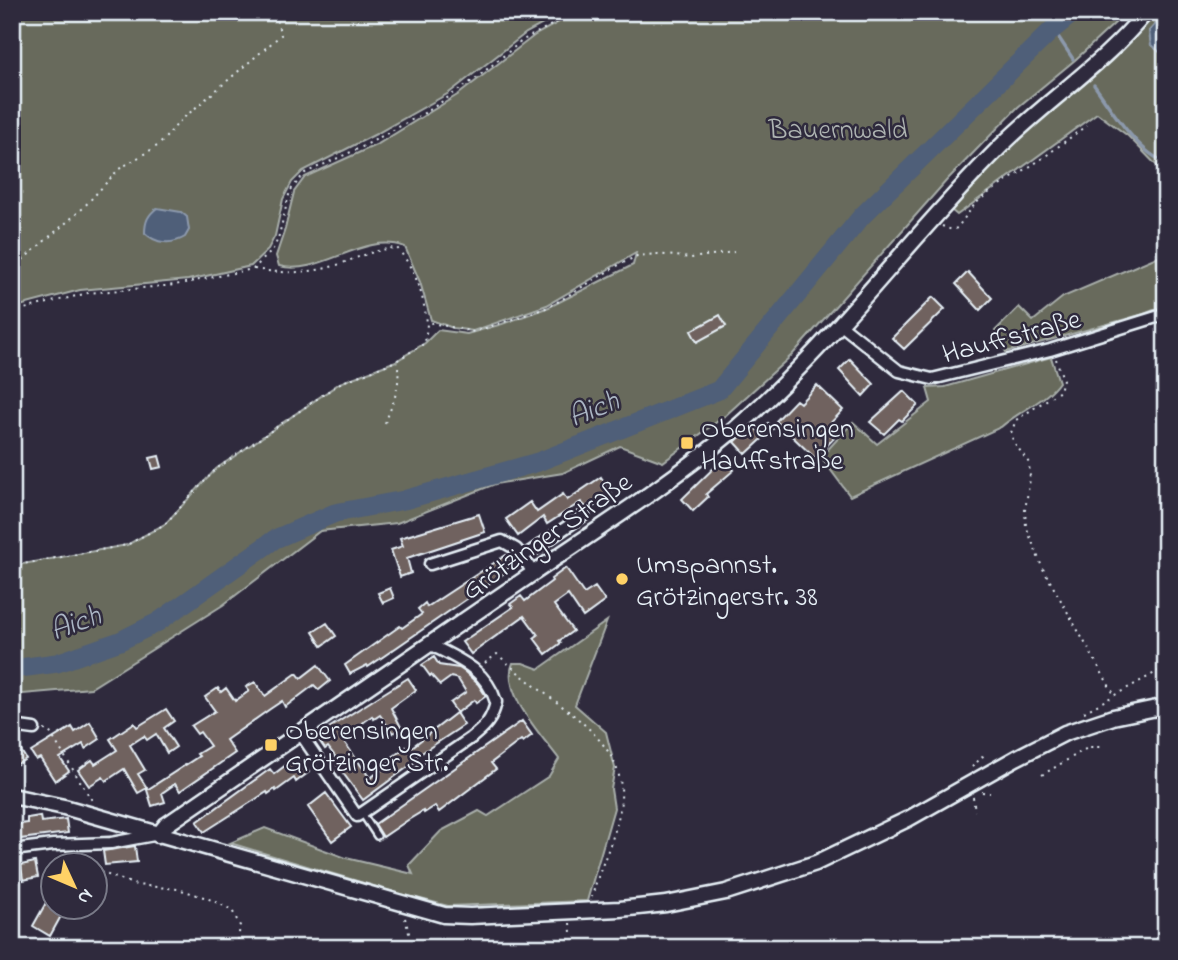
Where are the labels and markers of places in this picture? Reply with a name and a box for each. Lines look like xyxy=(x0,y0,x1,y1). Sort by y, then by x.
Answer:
place label: Oberensingen Hauffstraße xyxy=(701,410,854,483)
marker: Oberensingen Hauffstraße xyxy=(679,435,695,451)
place label: Umspannst. Grötzingerstr. 38 xyxy=(636,546,818,619)
marker: Umspannst. Grötzingerstr. 38 xyxy=(614,571,630,587)
place label: Oberensingen Grötzinger Str. xyxy=(285,712,448,785)
marker: Oberensingen Grötzinger Str. xyxy=(263,737,279,753)

